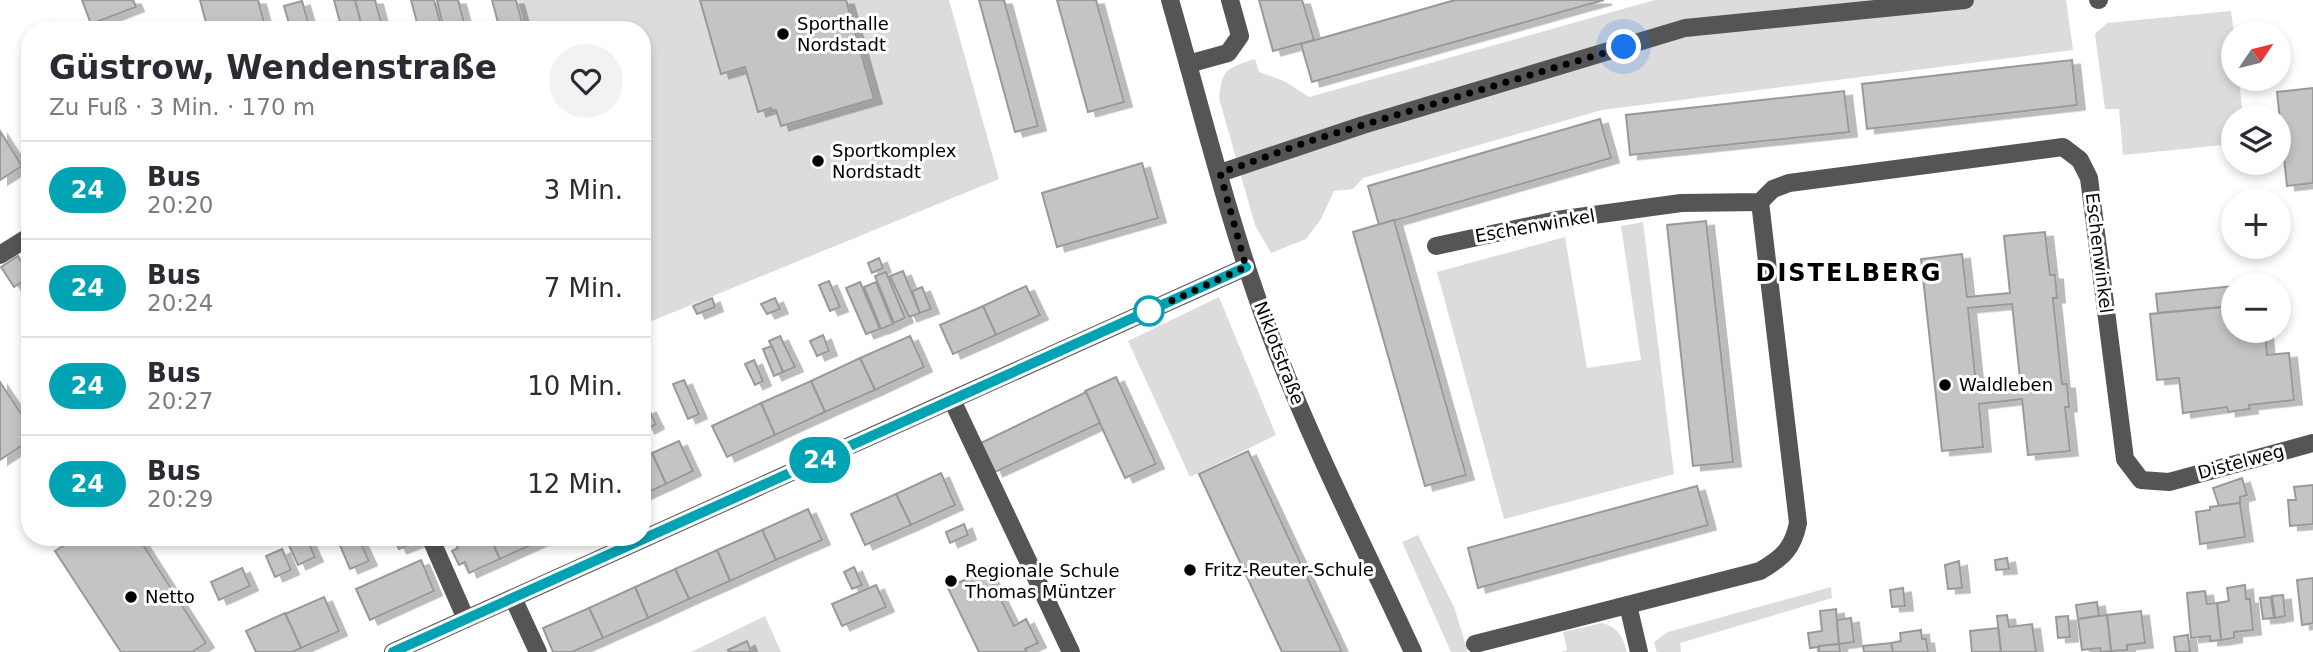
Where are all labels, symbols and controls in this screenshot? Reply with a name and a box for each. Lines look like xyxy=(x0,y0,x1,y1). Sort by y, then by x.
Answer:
place label: Sporthalle Nordstadt xyxy=(797,13,889,55)
north arrow xyxy=(2221,21,2291,91)
map controls xyxy=(2221,21,2291,343)
marker: Sporthalle Nordstadt xyxy=(775,26,791,42)
your location xyxy=(1606,29,1641,64)
button: heart xyxy=(549,44,623,118)
text: Güstrow, Wendenstraße xyxy=(49,48,497,87)
text: Zu Fuß · 3 Min. · 170 m xyxy=(49,94,315,120)
button: layers xyxy=(2221,105,2291,175)
place label: Sportkomplex Nordstadt xyxy=(832,140,957,182)
marker: Sportkomplex Nordstadt xyxy=(810,153,826,169)
text: Bus xyxy=(147,162,201,192)
text: 3 Min. xyxy=(544,175,623,205)
text: 24 xyxy=(71,176,104,204)
button: + xyxy=(2221,189,2291,259)
street label: Eschenwinkel xyxy=(2082,191,2117,315)
text: 20:20 xyxy=(147,192,213,218)
street label: Eschenwinkel xyxy=(1473,205,1597,246)
district label: DISTELBERG xyxy=(1755,259,1943,287)
text: Bus xyxy=(147,260,201,290)
text: 7 Min. xyxy=(544,273,623,303)
button: − xyxy=(2221,273,2291,343)
text: 24 xyxy=(71,274,104,302)
text: 20:24 xyxy=(147,290,213,316)
unlabelled marker xyxy=(1134,296,1164,326)
street label: Niklotstraße xyxy=(1250,298,1309,408)
text: Bus xyxy=(147,358,201,388)
text: 10 Min. xyxy=(527,371,623,401)
text: 24 xyxy=(71,372,104,400)
place label: Waldleben xyxy=(1959,374,2053,395)
marker: Waldleben xyxy=(1937,377,1953,393)
text: 20:27 xyxy=(147,388,213,414)
line badge: 24 xyxy=(788,437,852,483)
street label: Distelweg xyxy=(2195,440,2286,483)
text: 24 xyxy=(803,446,837,474)
text: Bus xyxy=(147,456,201,486)
text: 12 Min. xyxy=(527,469,623,499)
text: 24 xyxy=(71,470,104,498)
text: 20:29 xyxy=(147,486,213,512)
place label: Fritz-Reuter-Schule xyxy=(1204,559,1374,580)
place label: Regionale Schule Thomas Müntzer xyxy=(964,560,1120,602)
marker: Fritz-Reuter-Schule xyxy=(1182,562,1198,578)
marker: Regionale Schule Thomas Müntzer xyxy=(943,573,959,589)
place label: Netto xyxy=(145,586,195,607)
marker: Netto xyxy=(123,589,139,605)

